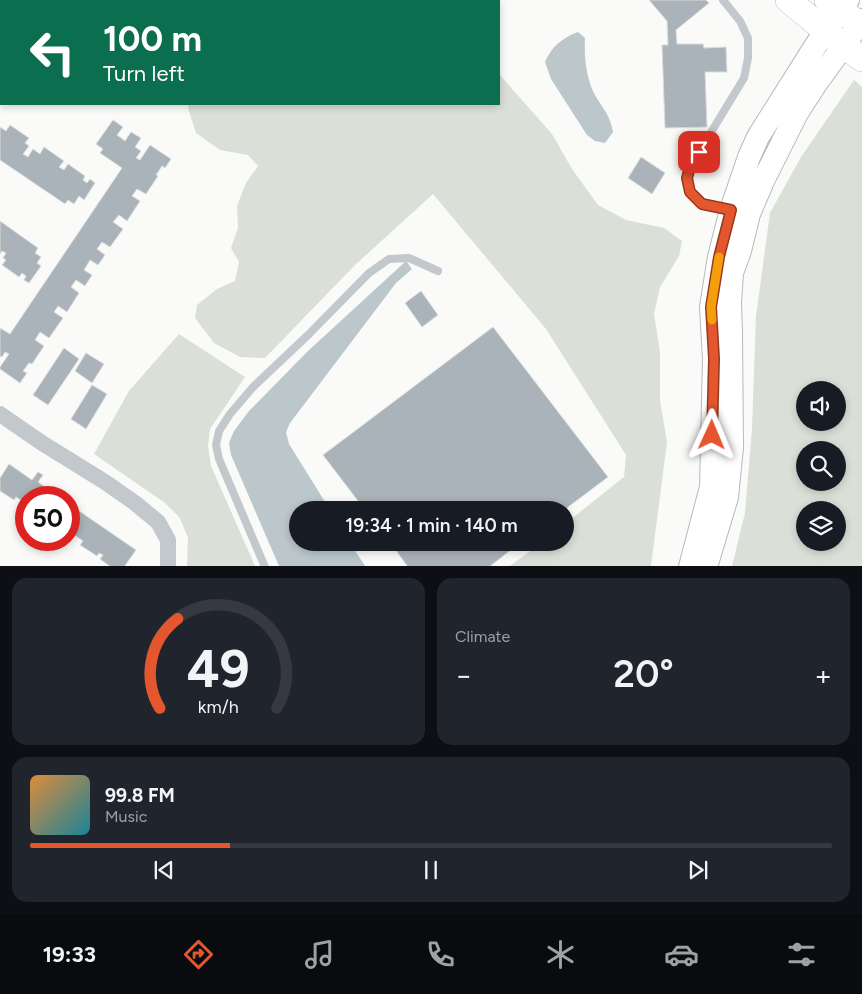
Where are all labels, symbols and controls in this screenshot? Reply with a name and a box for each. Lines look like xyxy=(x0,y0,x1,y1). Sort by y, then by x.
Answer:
text: 100 m xyxy=(103,18,202,60)
icon: left xyxy=(20,20,85,85)
text: Turn left xyxy=(103,60,185,87)
pin xyxy=(678,131,720,173)
icon: arrive xyxy=(685,138,713,166)
map controls xyxy=(796,381,846,551)
button: sound xyxy=(796,381,846,431)
position arrow xyxy=(685,408,737,460)
button: search xyxy=(796,441,846,491)
speed limit sign: 50 xyxy=(15,486,80,551)
button: layers xyxy=(796,501,846,551)
text: 19:34 · 1 min · 140 m xyxy=(345,514,518,537)
text: Climate xyxy=(455,627,510,646)
text: 49 xyxy=(187,638,250,700)
text: 20° xyxy=(613,651,674,697)
text: − xyxy=(455,658,472,692)
text: + xyxy=(815,658,832,692)
text: km/h xyxy=(198,696,239,717)
text: 99.8 FM xyxy=(105,784,175,807)
text: Music xyxy=(105,807,147,826)
icon: previous xyxy=(150,856,178,884)
icon: pause xyxy=(417,856,445,884)
icon: next xyxy=(684,856,712,884)
icon: directions xyxy=(181,937,216,972)
icon: music xyxy=(302,937,337,972)
icon: phone xyxy=(423,937,458,972)
icon: climate xyxy=(543,937,578,972)
icon: car xyxy=(664,937,699,972)
icon: filters xyxy=(784,937,819,972)
text: 19:33 xyxy=(43,941,96,968)

